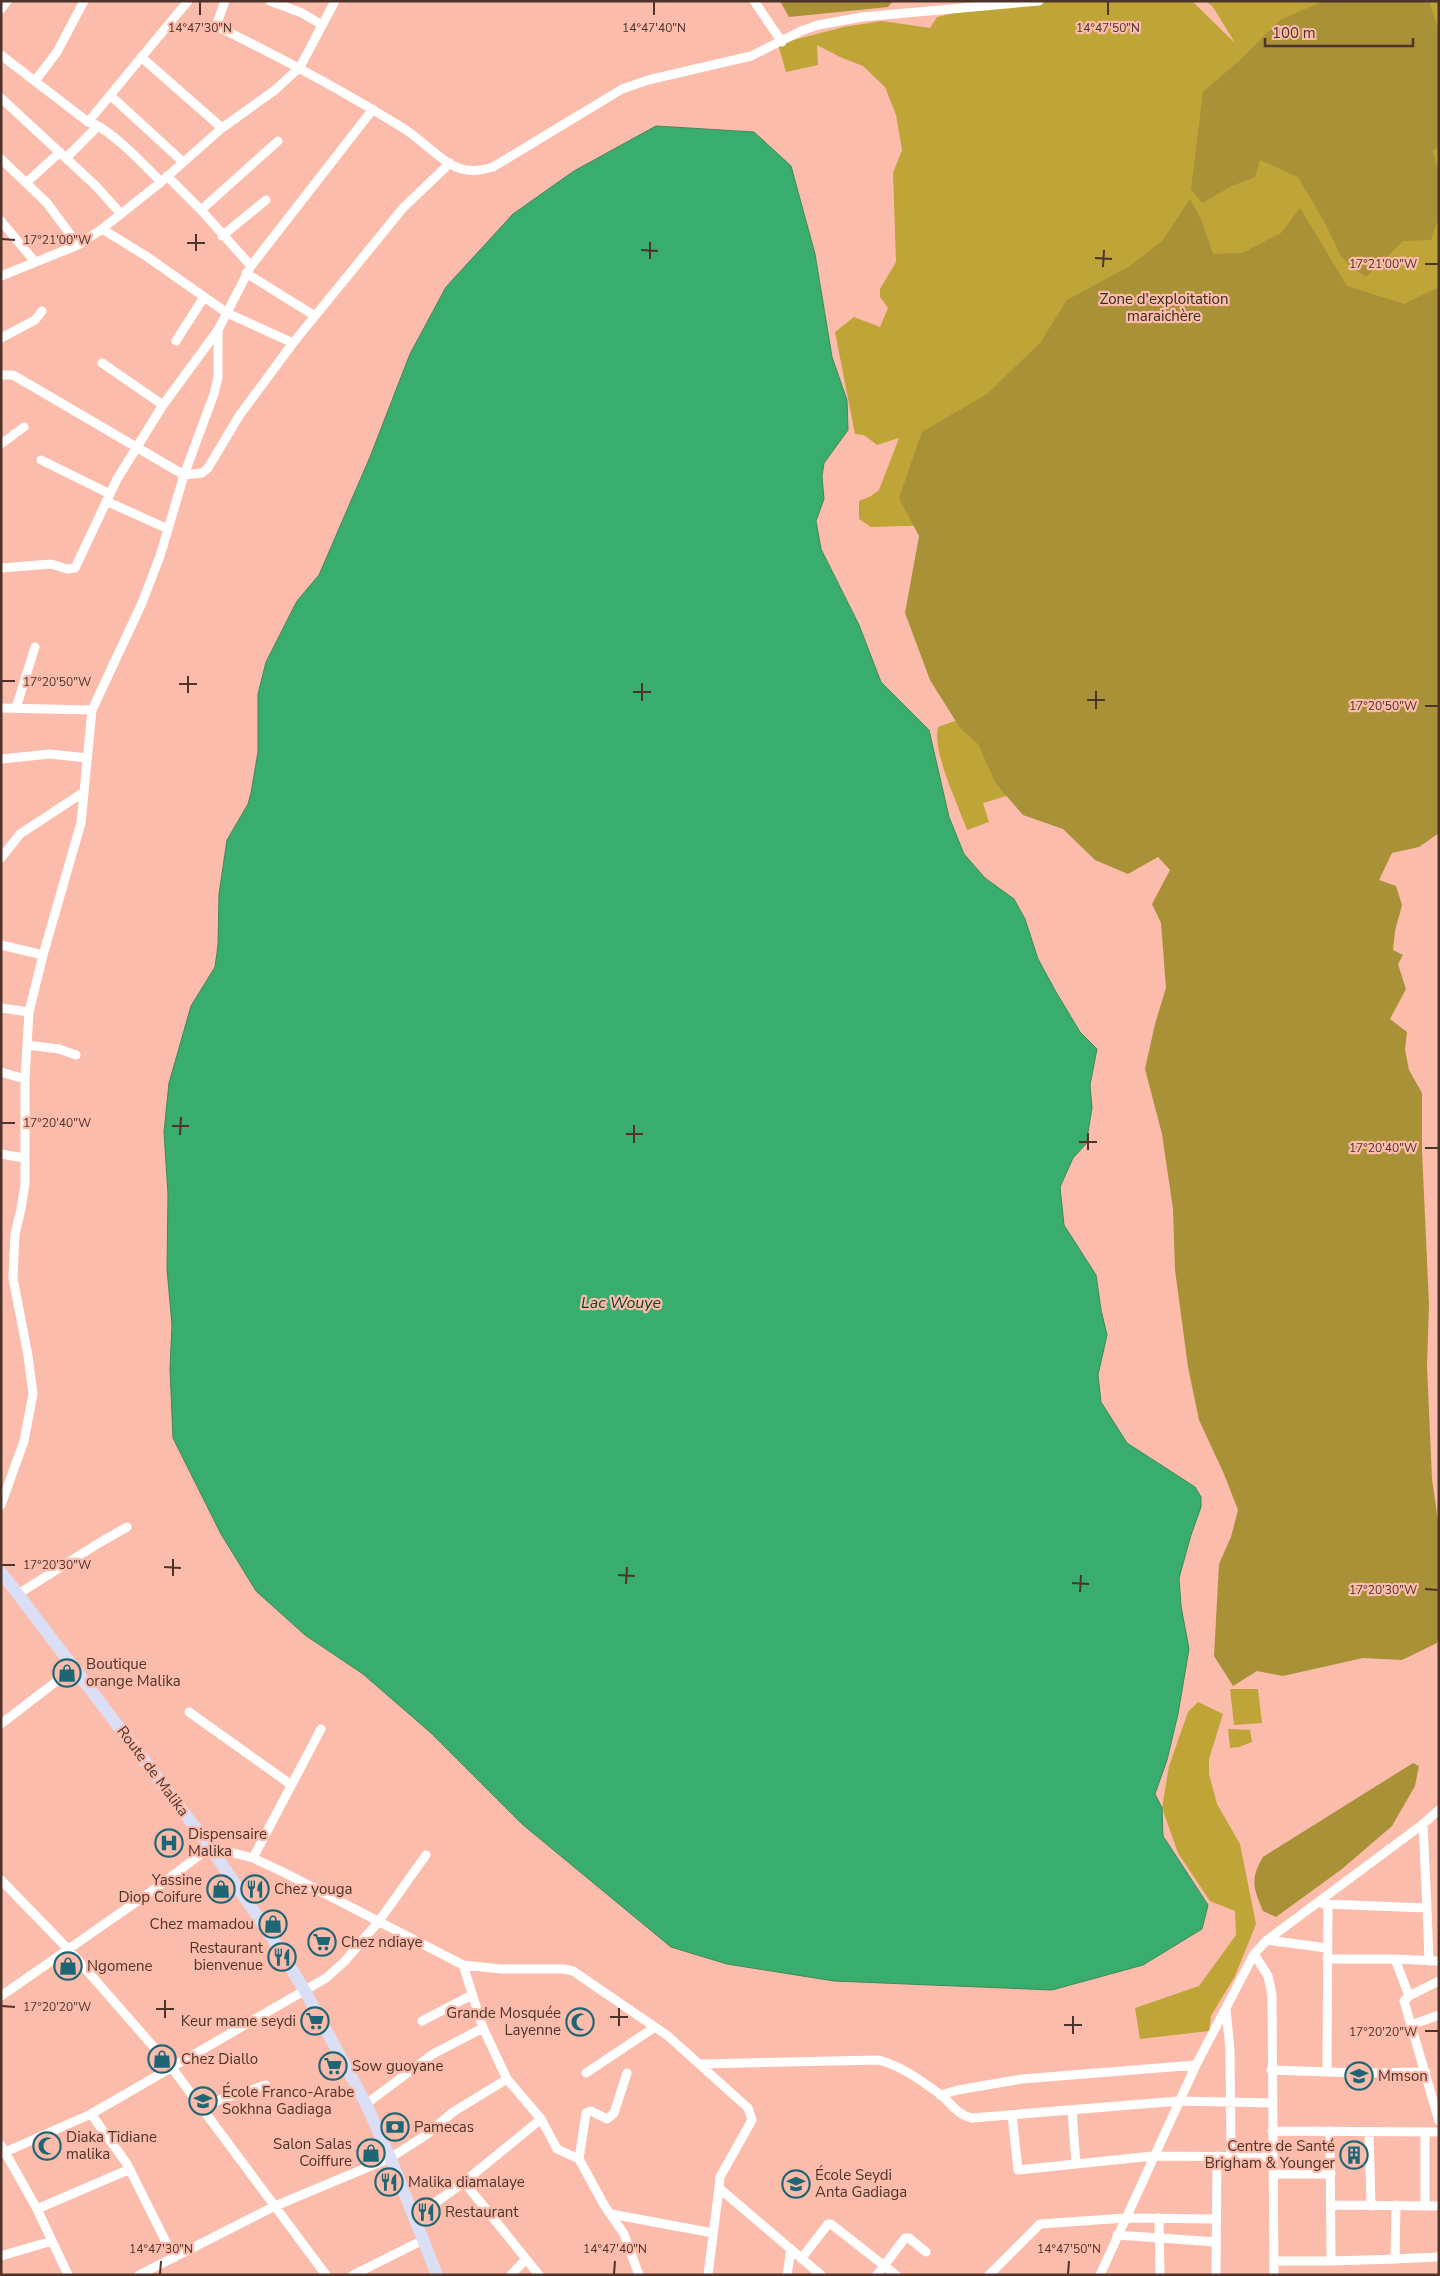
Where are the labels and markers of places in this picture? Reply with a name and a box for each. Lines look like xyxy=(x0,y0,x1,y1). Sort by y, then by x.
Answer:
place label: Boutique orange Malika xyxy=(86,1654,181,1691)
shop icon: Boutique orange Malika xyxy=(52,1658,82,1688)
place label: Dispensaire Malika xyxy=(188,1824,267,1861)
hospital icon: Dispensaire Malika xyxy=(154,1828,184,1858)
place label: Yassine Diop Coifure xyxy=(118,1870,202,1907)
shop icon: Yassine Diop Coifure xyxy=(206,1874,236,1904)
restaurant icon: Chez youga xyxy=(240,1874,270,1904)
place label: Chez youga xyxy=(274,1879,352,1899)
shop icon: Chez mamadou xyxy=(258,1909,288,1939)
place label: Chez mamadou xyxy=(150,1914,254,1934)
supermarket icon: Chez ndiaye xyxy=(307,1927,337,1957)
place label: Chez ndiaye xyxy=(341,1932,423,1952)
place label: Restaurant bienvenue xyxy=(189,1938,264,1975)
restaurant icon: Restaurant bienvenue xyxy=(267,1942,297,1972)
shop icon: Ngomene xyxy=(53,1951,83,1981)
place label: Ngomene xyxy=(87,1956,153,1976)
place label: Grande Mosquée Layenne xyxy=(446,2003,561,2040)
supermarket icon: Keur mame seydi xyxy=(300,2006,330,2036)
mosque icon: Grande Mosquée Layenne xyxy=(565,2007,595,2037)
place label: Keur mame seydi xyxy=(181,2011,296,2031)
shop icon: Chez Diallo xyxy=(147,2044,177,2074)
place label: Chez Diallo xyxy=(181,2049,258,2069)
supermarket icon: Sow guoyane xyxy=(318,2051,348,2081)
place label: Sow guoyane xyxy=(352,2056,443,2076)
school or university icon: Mmson xyxy=(1344,2061,1374,2091)
place label: Mmson xyxy=(1378,2066,1428,2086)
place label: École Franco-Arabe Sokhna Gadiaga xyxy=(222,2082,354,2119)
school or university icon: École Franco-Arabe Sokhna Gadiaga xyxy=(188,2086,218,2116)
bank icon: Pamecas xyxy=(380,2112,410,2142)
place label: Pamecas xyxy=(414,2117,474,2137)
place label: Diaka Tidiane malika xyxy=(66,2127,157,2164)
mosque icon: Diaka Tidiane malika xyxy=(32,2131,62,2161)
place label: Salon Salas Coiffure xyxy=(273,2134,352,2171)
place label: Centre de Santé Brigham & Younger xyxy=(1205,2136,1336,2173)
shop icon: Salon Salas Coiffure xyxy=(356,2138,386,2168)
building icon: Centre de Santé Brigham & Younger xyxy=(1339,2140,1369,2170)
place label: École Seydi Anta Gadiaga xyxy=(815,2165,907,2202)
restaurant icon: Malika diamalaye xyxy=(374,2167,404,2197)
school or university icon: École Seydi Anta Gadiaga xyxy=(781,2169,811,2199)
place label: Malika diamalaye xyxy=(408,2172,525,2192)
restaurant icon: Restaurant xyxy=(411,2197,441,2227)
place label: Restaurant xyxy=(445,2202,519,2222)

